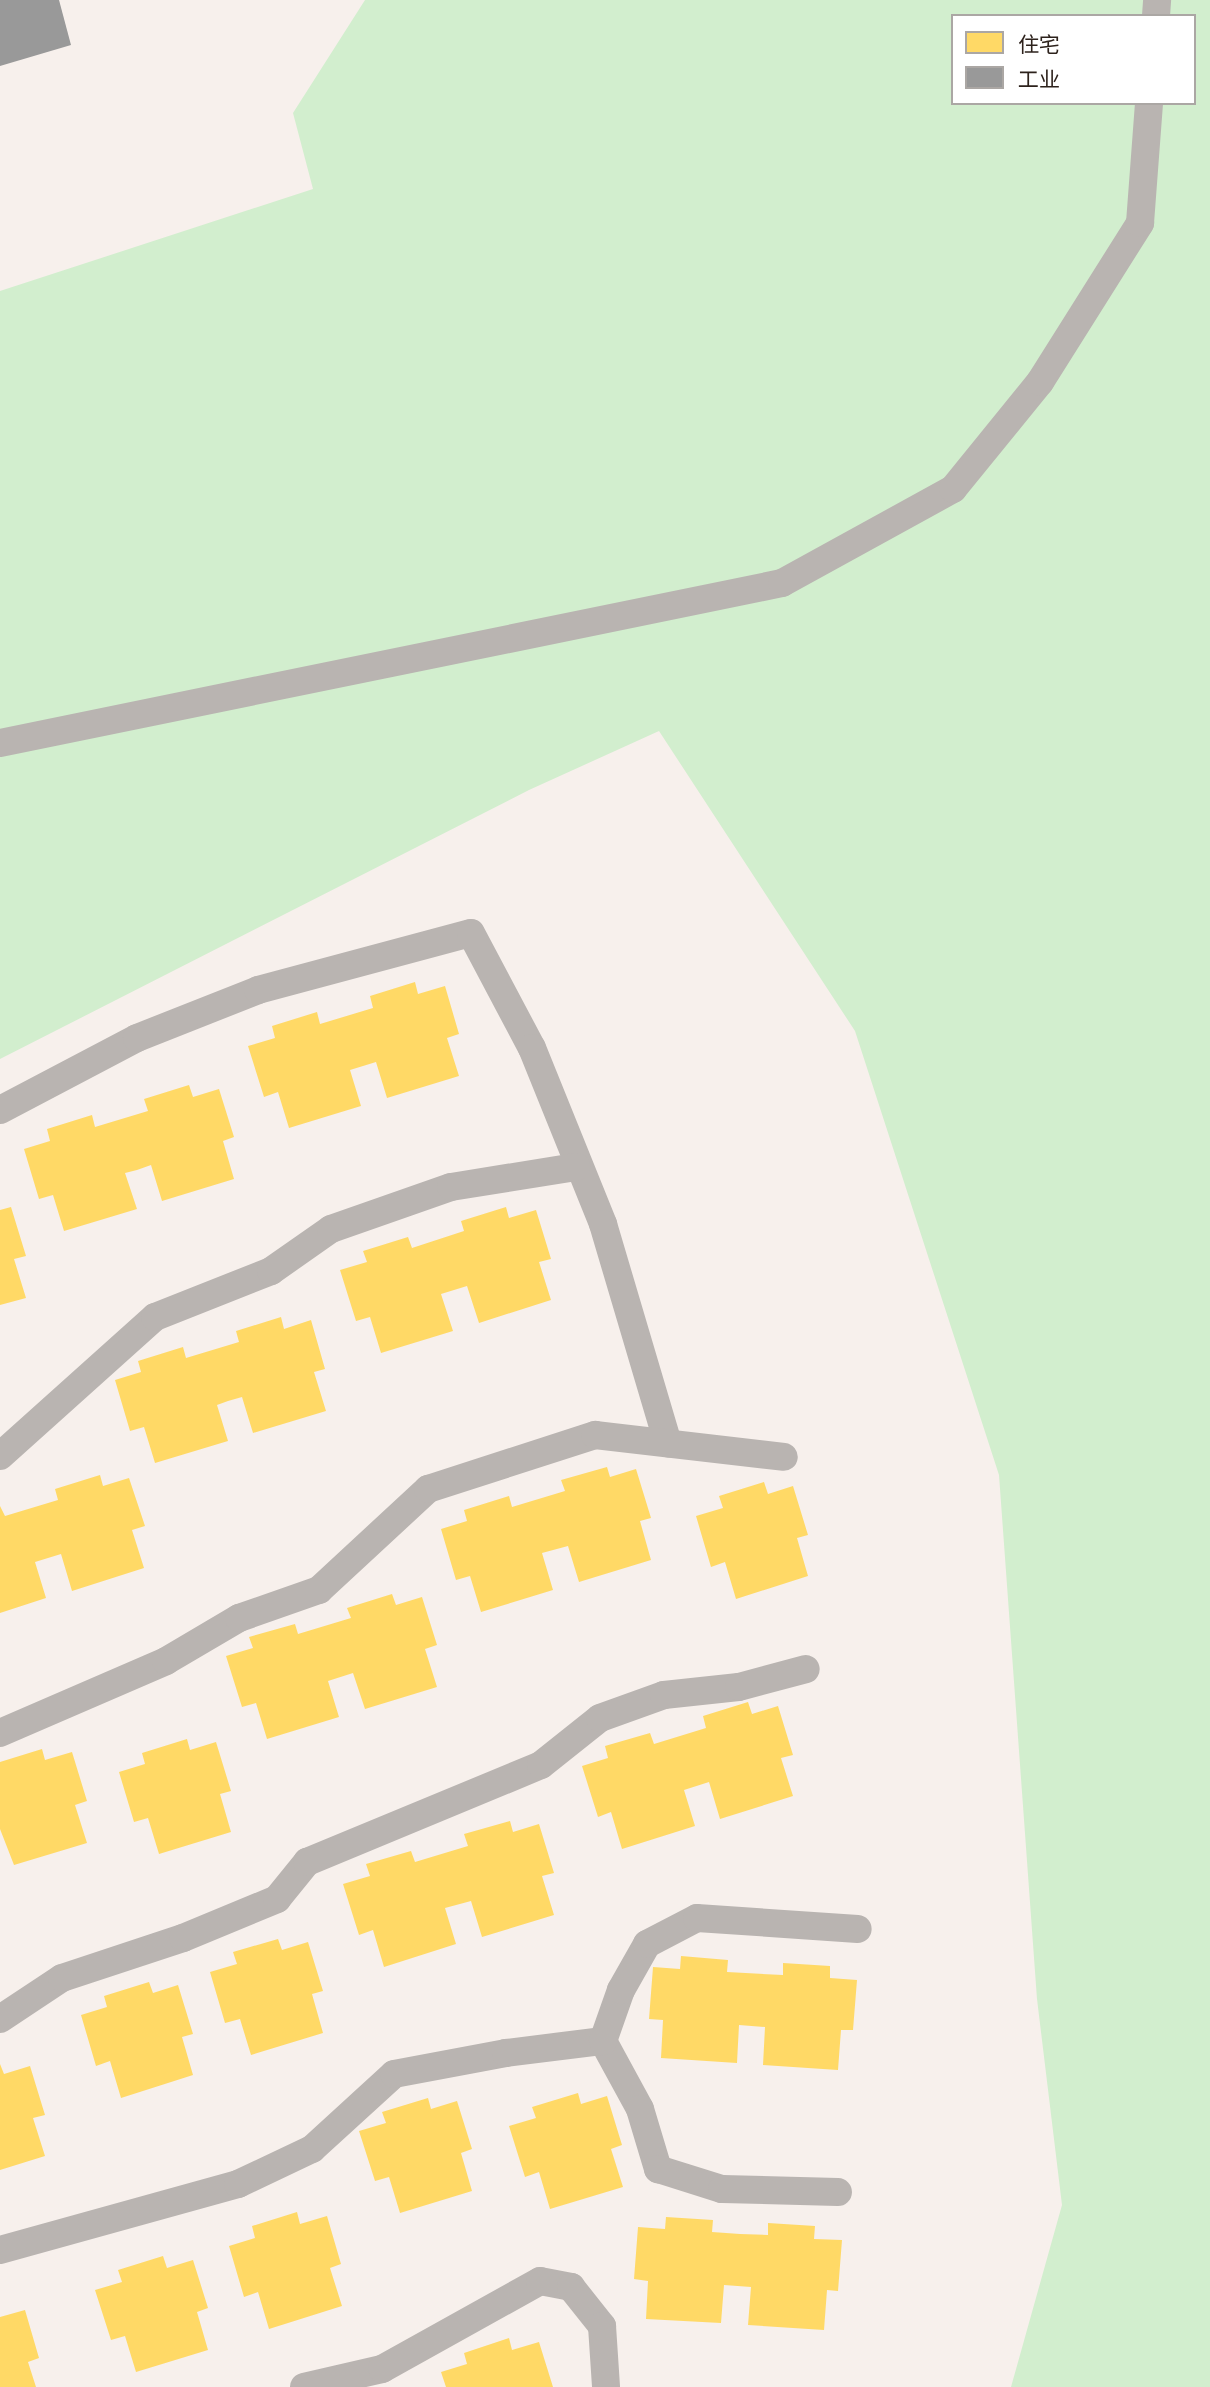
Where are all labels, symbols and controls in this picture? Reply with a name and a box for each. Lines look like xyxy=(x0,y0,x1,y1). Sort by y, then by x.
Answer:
legend xyxy=(951,14,1196,105)
text: 住宅 xyxy=(1018,31,1060,57)
text: 工业 xyxy=(1018,66,1060,92)

